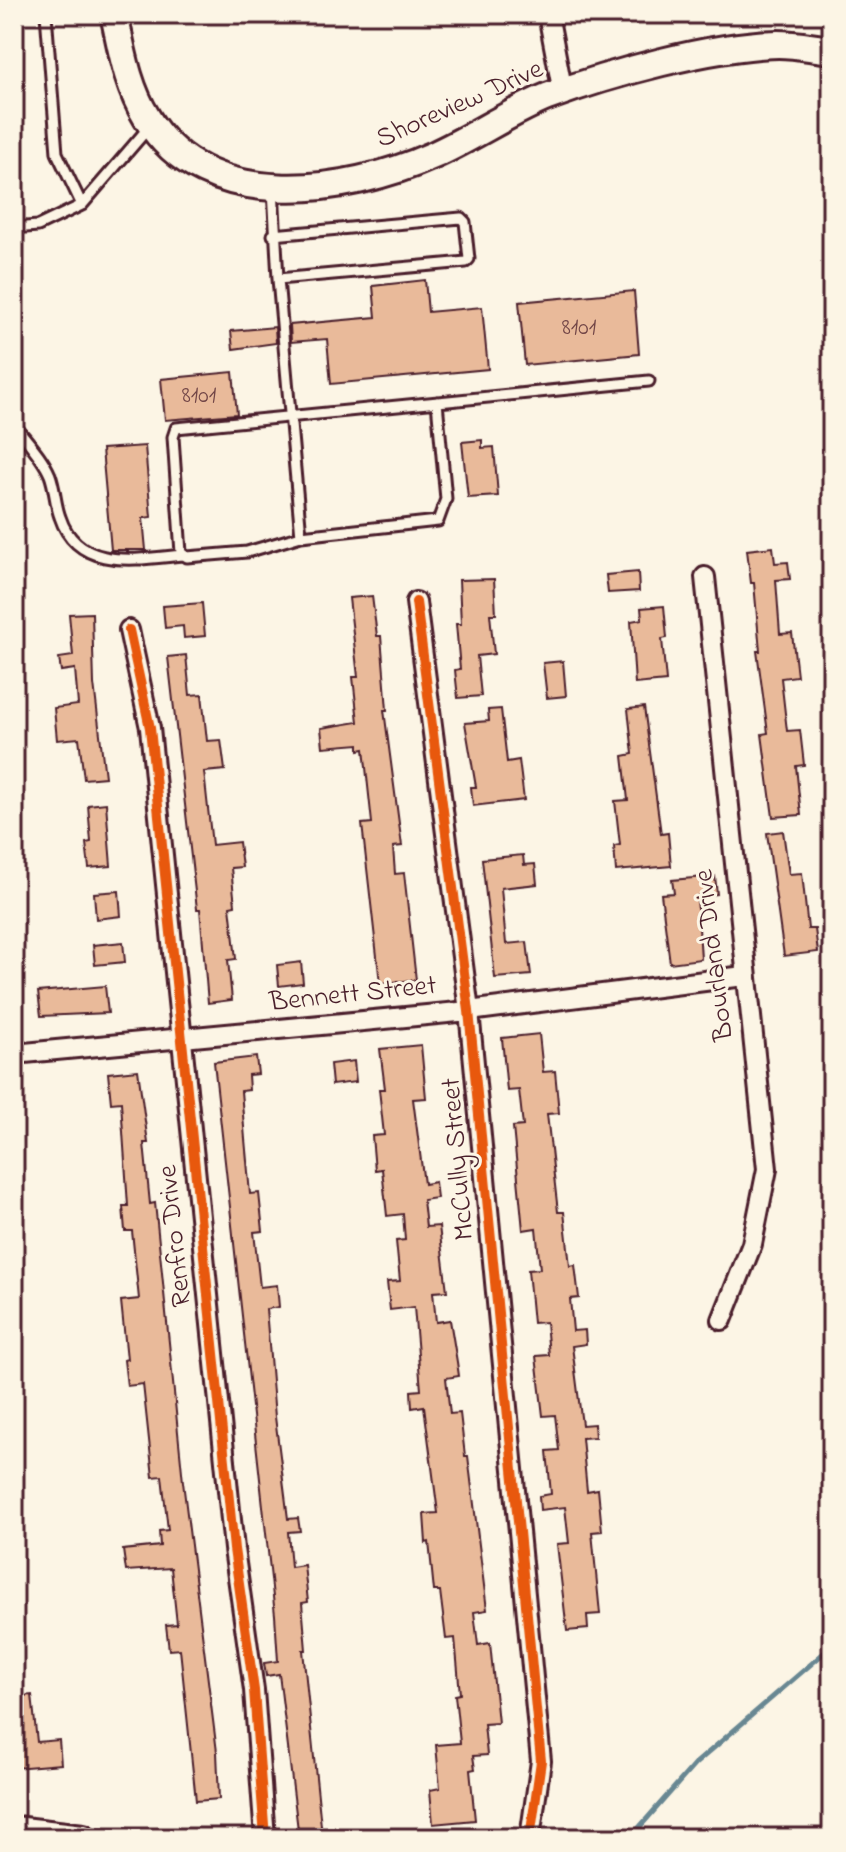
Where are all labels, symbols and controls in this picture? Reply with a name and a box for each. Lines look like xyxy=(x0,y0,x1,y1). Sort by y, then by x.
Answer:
street label: Shoreview Drive xyxy=(370,50,551,160)
house number: 8101 xyxy=(562,311,597,346)
house number: 8101 xyxy=(182,379,217,414)
street label: Bourland Drive xyxy=(684,866,746,1044)
street label: Bennett Street xyxy=(266,966,439,1024)
street label: McCully Street xyxy=(431,1076,487,1242)
street label: Renfro Drive xyxy=(148,1162,204,1309)

